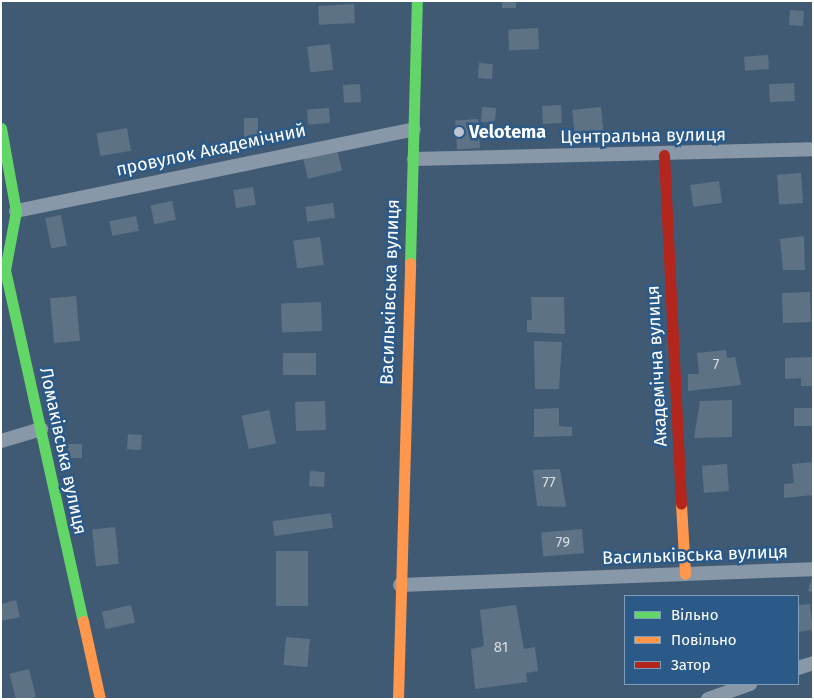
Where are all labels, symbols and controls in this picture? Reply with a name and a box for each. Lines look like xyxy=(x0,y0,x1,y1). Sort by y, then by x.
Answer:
street label: провулок Академічний xyxy=(114,119,308,181)
place label: Velotema xyxy=(469,121,546,143)
street label: Центральна вулиця xyxy=(560,124,726,148)
marker: Velotema xyxy=(453,126,465,138)
street label: Васильківська вулиця xyxy=(376,199,404,385)
street label: Академічна вулиця xyxy=(642,285,672,447)
house number: 7 xyxy=(713,356,719,374)
street label: Ломаківська вулиця xyxy=(35,365,91,537)
house number: 77 xyxy=(542,474,556,492)
house number: 79 xyxy=(556,534,570,552)
street label: Васильківська вулиця xyxy=(602,541,788,569)
legend xyxy=(624,595,799,685)
text: Вільно xyxy=(671,606,718,624)
text: Повільно xyxy=(671,631,737,649)
house number: 81 xyxy=(494,639,508,657)
text: Затор xyxy=(671,656,711,674)

